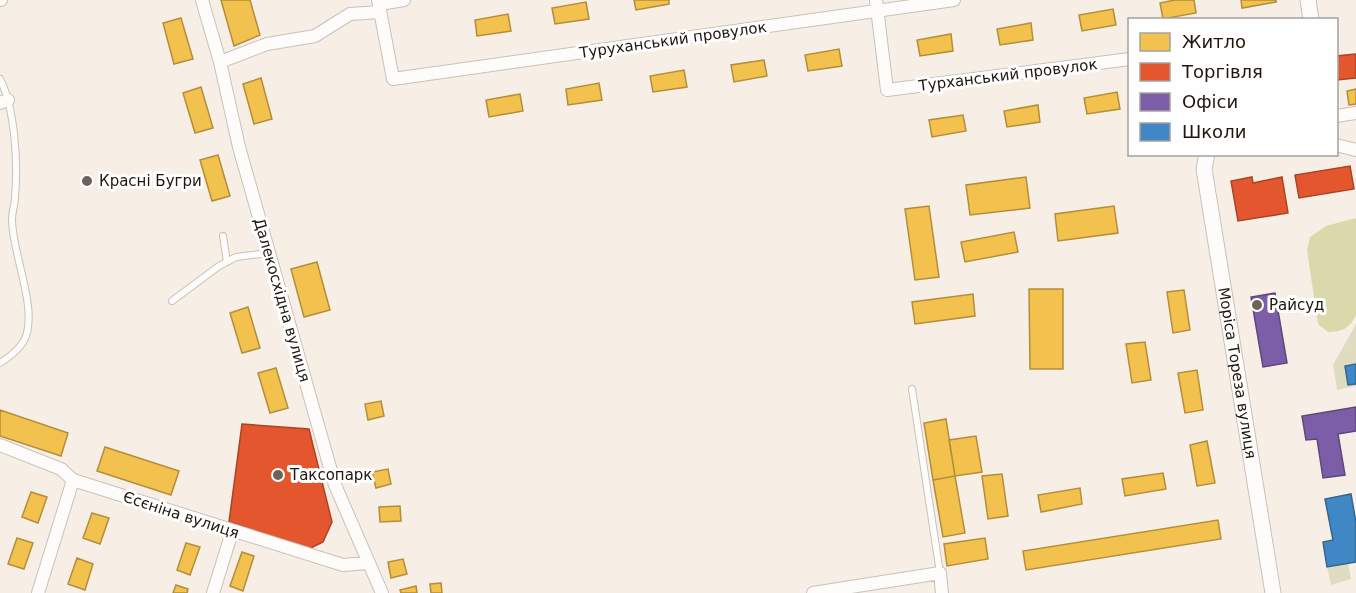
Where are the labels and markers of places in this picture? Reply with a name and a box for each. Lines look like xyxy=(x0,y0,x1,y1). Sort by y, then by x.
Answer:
place label: Красні Бугри xyxy=(99,172,202,190)
marker: Красні Бугри xyxy=(80,174,94,188)
place label: Райсуд xyxy=(1269,296,1324,314)
marker: Райсуд xyxy=(1250,298,1264,312)
place label: Таксопарк xyxy=(289,466,372,484)
marker: Таксопарк xyxy=(271,468,285,482)

